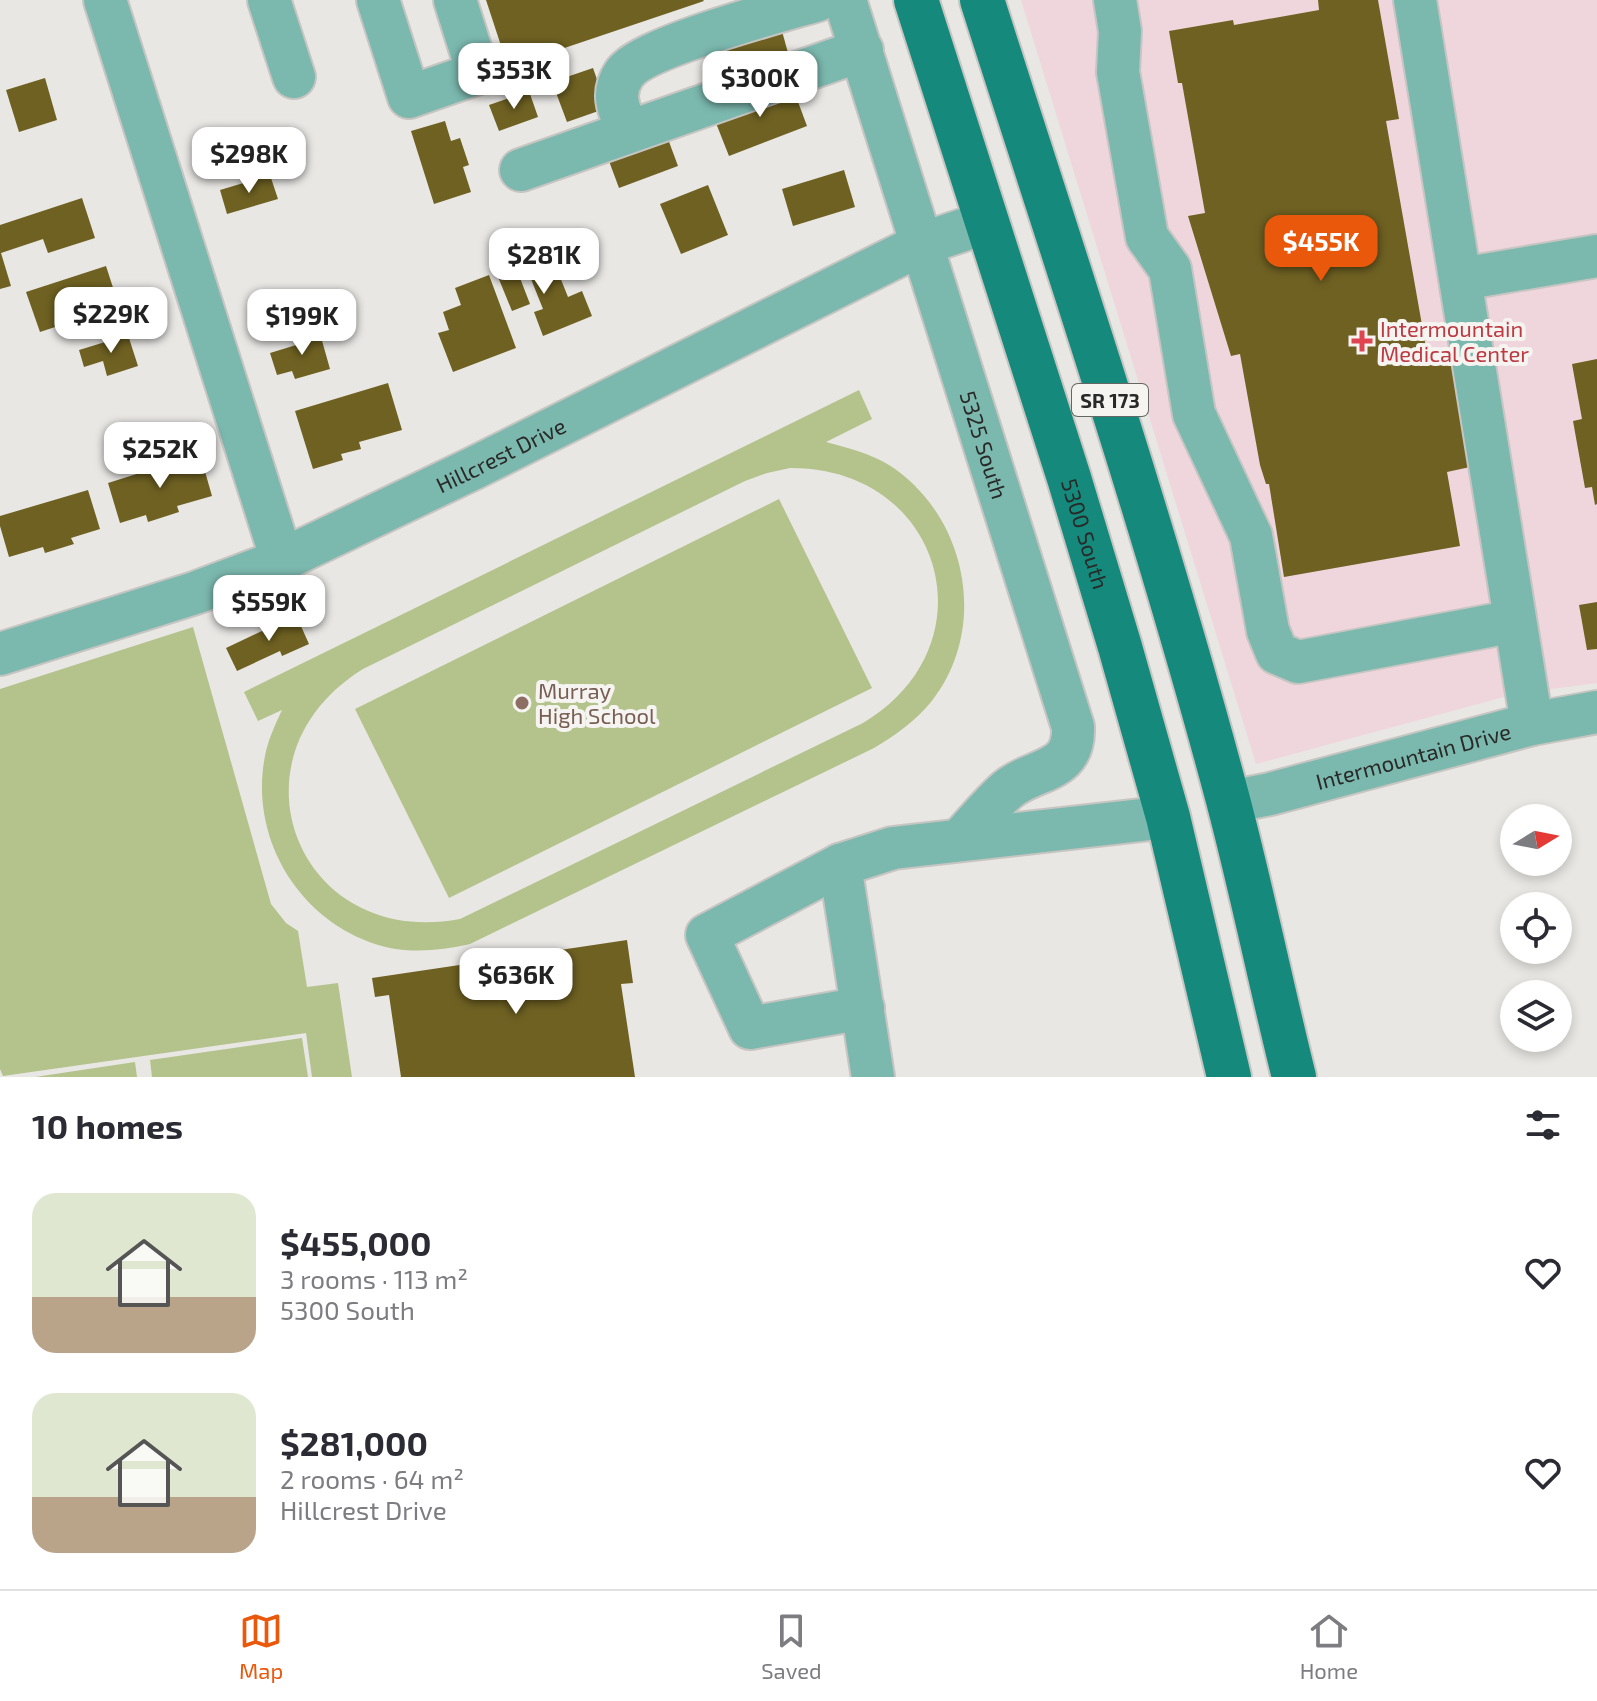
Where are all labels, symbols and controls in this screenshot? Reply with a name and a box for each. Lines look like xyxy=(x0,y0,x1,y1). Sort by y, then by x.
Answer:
pin: $353K xyxy=(458,43,570,111)
pin: $300K xyxy=(704,51,816,119)
text: $353K xyxy=(476,53,552,84)
text: $300K xyxy=(720,61,800,92)
pin: $298K xyxy=(193,127,305,195)
text: $298K xyxy=(210,137,288,168)
pin: $455K xyxy=(1265,215,1377,283)
text: $455K xyxy=(1283,225,1359,256)
pin: $281K xyxy=(488,228,600,296)
text: $281K xyxy=(507,238,581,269)
pin: $229K xyxy=(55,287,167,355)
pin: $199K xyxy=(246,289,358,357)
text: $229K xyxy=(72,297,150,328)
text: $199K xyxy=(265,299,339,330)
place label: Intermountain Medical Center xyxy=(1380,315,1529,366)
marker: Intermountain Medical Center xyxy=(1351,330,1373,352)
road number: SR 173 xyxy=(1072,384,1148,416)
street label: 5325 South xyxy=(955,387,1014,502)
street label: Hillcrest Drive xyxy=(432,412,570,497)
pin: $252K xyxy=(104,422,216,490)
text: $252K xyxy=(122,432,198,463)
street label: 5300 South xyxy=(1057,475,1115,592)
pin: $559K xyxy=(213,575,325,643)
text: $559K xyxy=(231,585,307,616)
place label: Murray High School xyxy=(538,677,656,728)
marker: Murray High School xyxy=(513,694,531,712)
street label: Intermountain Drive xyxy=(1313,717,1513,794)
north arrow xyxy=(1500,804,1572,876)
map controls xyxy=(1500,804,1572,1052)
button: locate xyxy=(1500,892,1572,964)
pin: $636K xyxy=(460,948,572,1016)
text: $636K xyxy=(478,958,555,989)
button: layers xyxy=(1500,980,1572,1052)
icon: filters xyxy=(1521,1103,1565,1147)
text: 10 homes xyxy=(32,1105,183,1146)
text: $455,000 xyxy=(280,1222,432,1263)
icon: home xyxy=(96,1225,192,1321)
icon: heart xyxy=(1521,1251,1565,1295)
text: 3 rooms · 113 m² xyxy=(280,1263,468,1294)
text: 5300 South xyxy=(280,1294,415,1325)
text: $281,000 xyxy=(280,1422,428,1463)
icon: home xyxy=(96,1425,192,1521)
icon: heart xyxy=(1521,1451,1565,1495)
text: 2 rooms · 64 m² xyxy=(280,1463,464,1494)
text: Hillcrest Drive xyxy=(280,1494,447,1525)
tab: Map xyxy=(239,1609,283,1683)
tab: Saved xyxy=(761,1609,822,1683)
tab: Home xyxy=(1300,1609,1358,1683)

